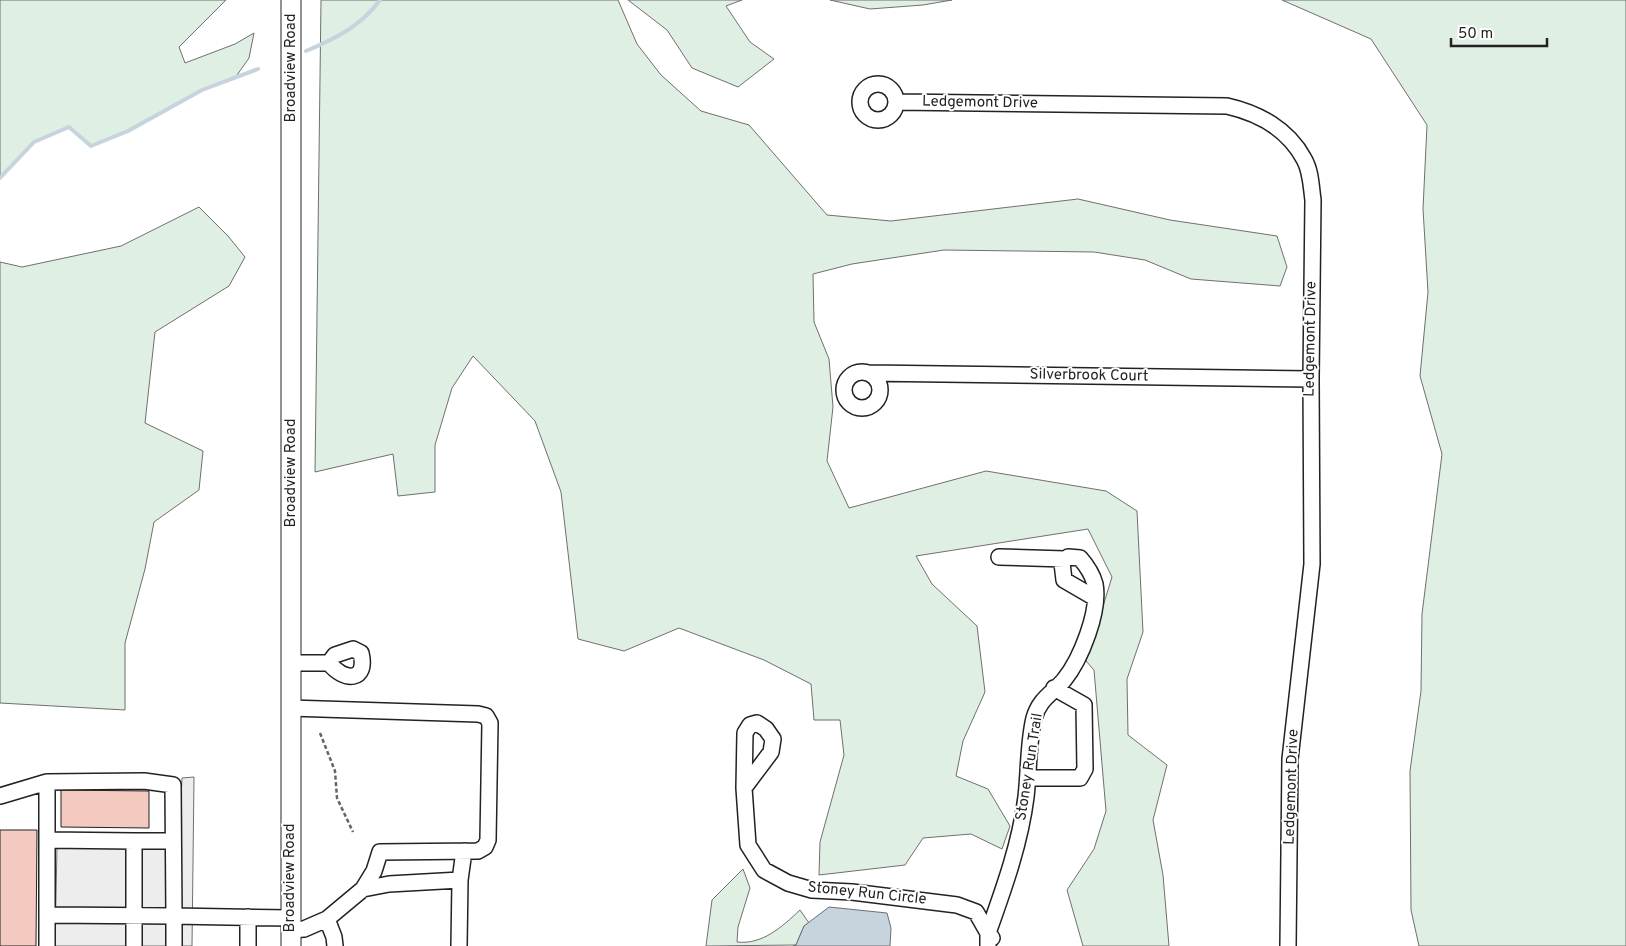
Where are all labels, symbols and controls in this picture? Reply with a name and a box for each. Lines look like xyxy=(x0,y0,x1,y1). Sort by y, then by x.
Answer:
street label: Broadview Road xyxy=(282,14,301,122)
scale bar xyxy=(1451,15,1547,47)
text: 50 m xyxy=(1458,25,1493,44)
street label: Ledgemont Drive xyxy=(922,92,1038,114)
street label: Ledgemont Drive xyxy=(1300,281,1322,397)
street label: Silverbrook Court xyxy=(1029,365,1149,387)
street label: Broadview Road xyxy=(282,419,301,527)
street label: Stoney Run Trail xyxy=(1012,712,1048,822)
street label: Ledgemont Drive xyxy=(1280,729,1304,845)
street label: Broadview Road xyxy=(281,824,300,932)
street label: Stoney Run Circle xyxy=(807,878,927,910)

